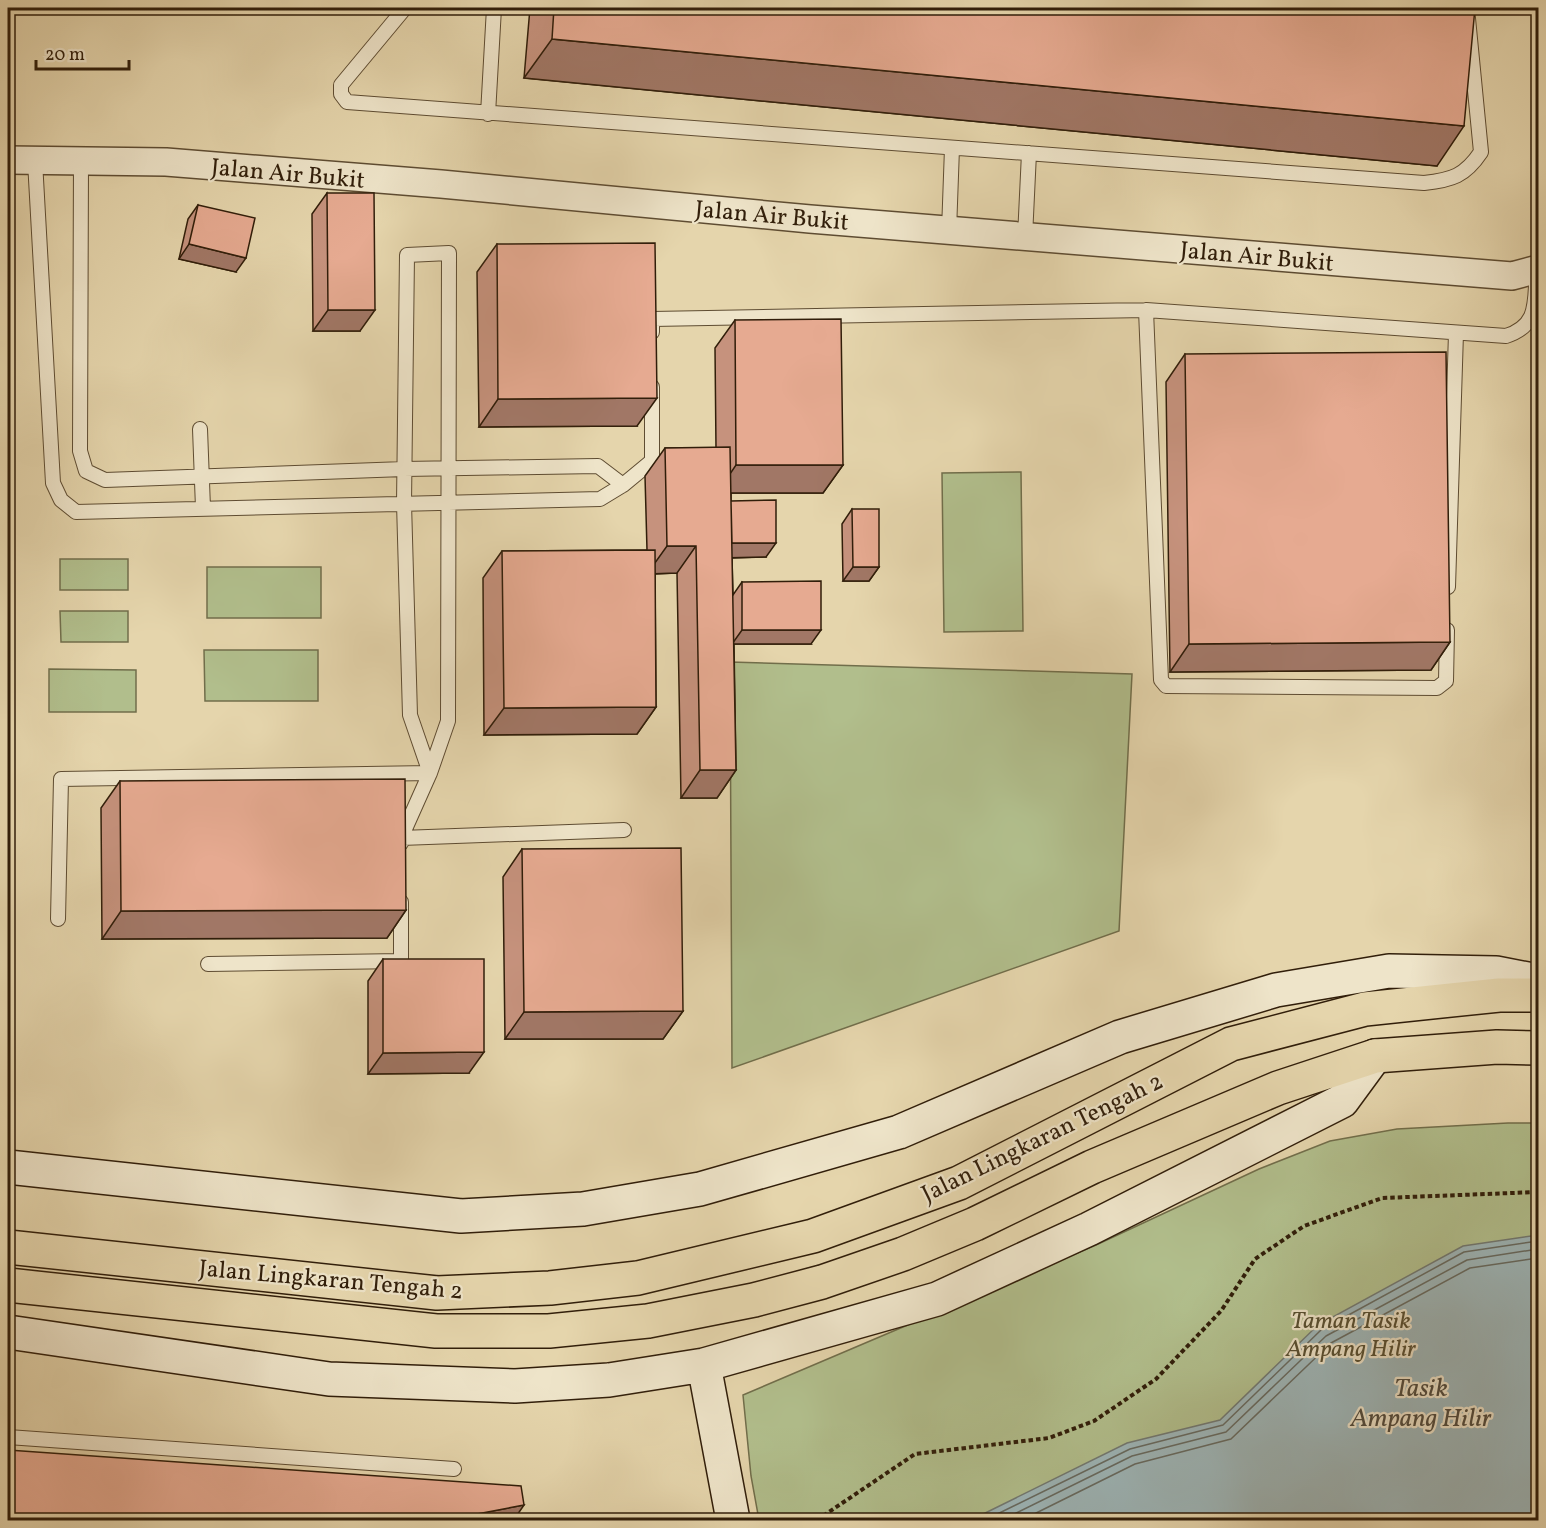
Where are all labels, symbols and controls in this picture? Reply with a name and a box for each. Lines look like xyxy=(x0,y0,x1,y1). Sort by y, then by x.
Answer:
scale bar xyxy=(36,33,129,71)
text: 20 m xyxy=(45,43,85,68)
street label: Jalan Air Bukit xyxy=(209,151,366,199)
street label: Jalan Air Bukit xyxy=(693,193,850,241)
street label: Jalan Air Bukit xyxy=(1178,234,1335,282)
street label: Jalan Lingkaran Tengah 2 xyxy=(916,1065,1169,1212)
street label: Jalan Lingkaran Tengah 2 xyxy=(197,1253,464,1309)
park label: Taman Tasik Ampang Hilir xyxy=(1285,1305,1417,1367)
water label: Tasik Ampang Hilir xyxy=(1349,1371,1492,1437)

